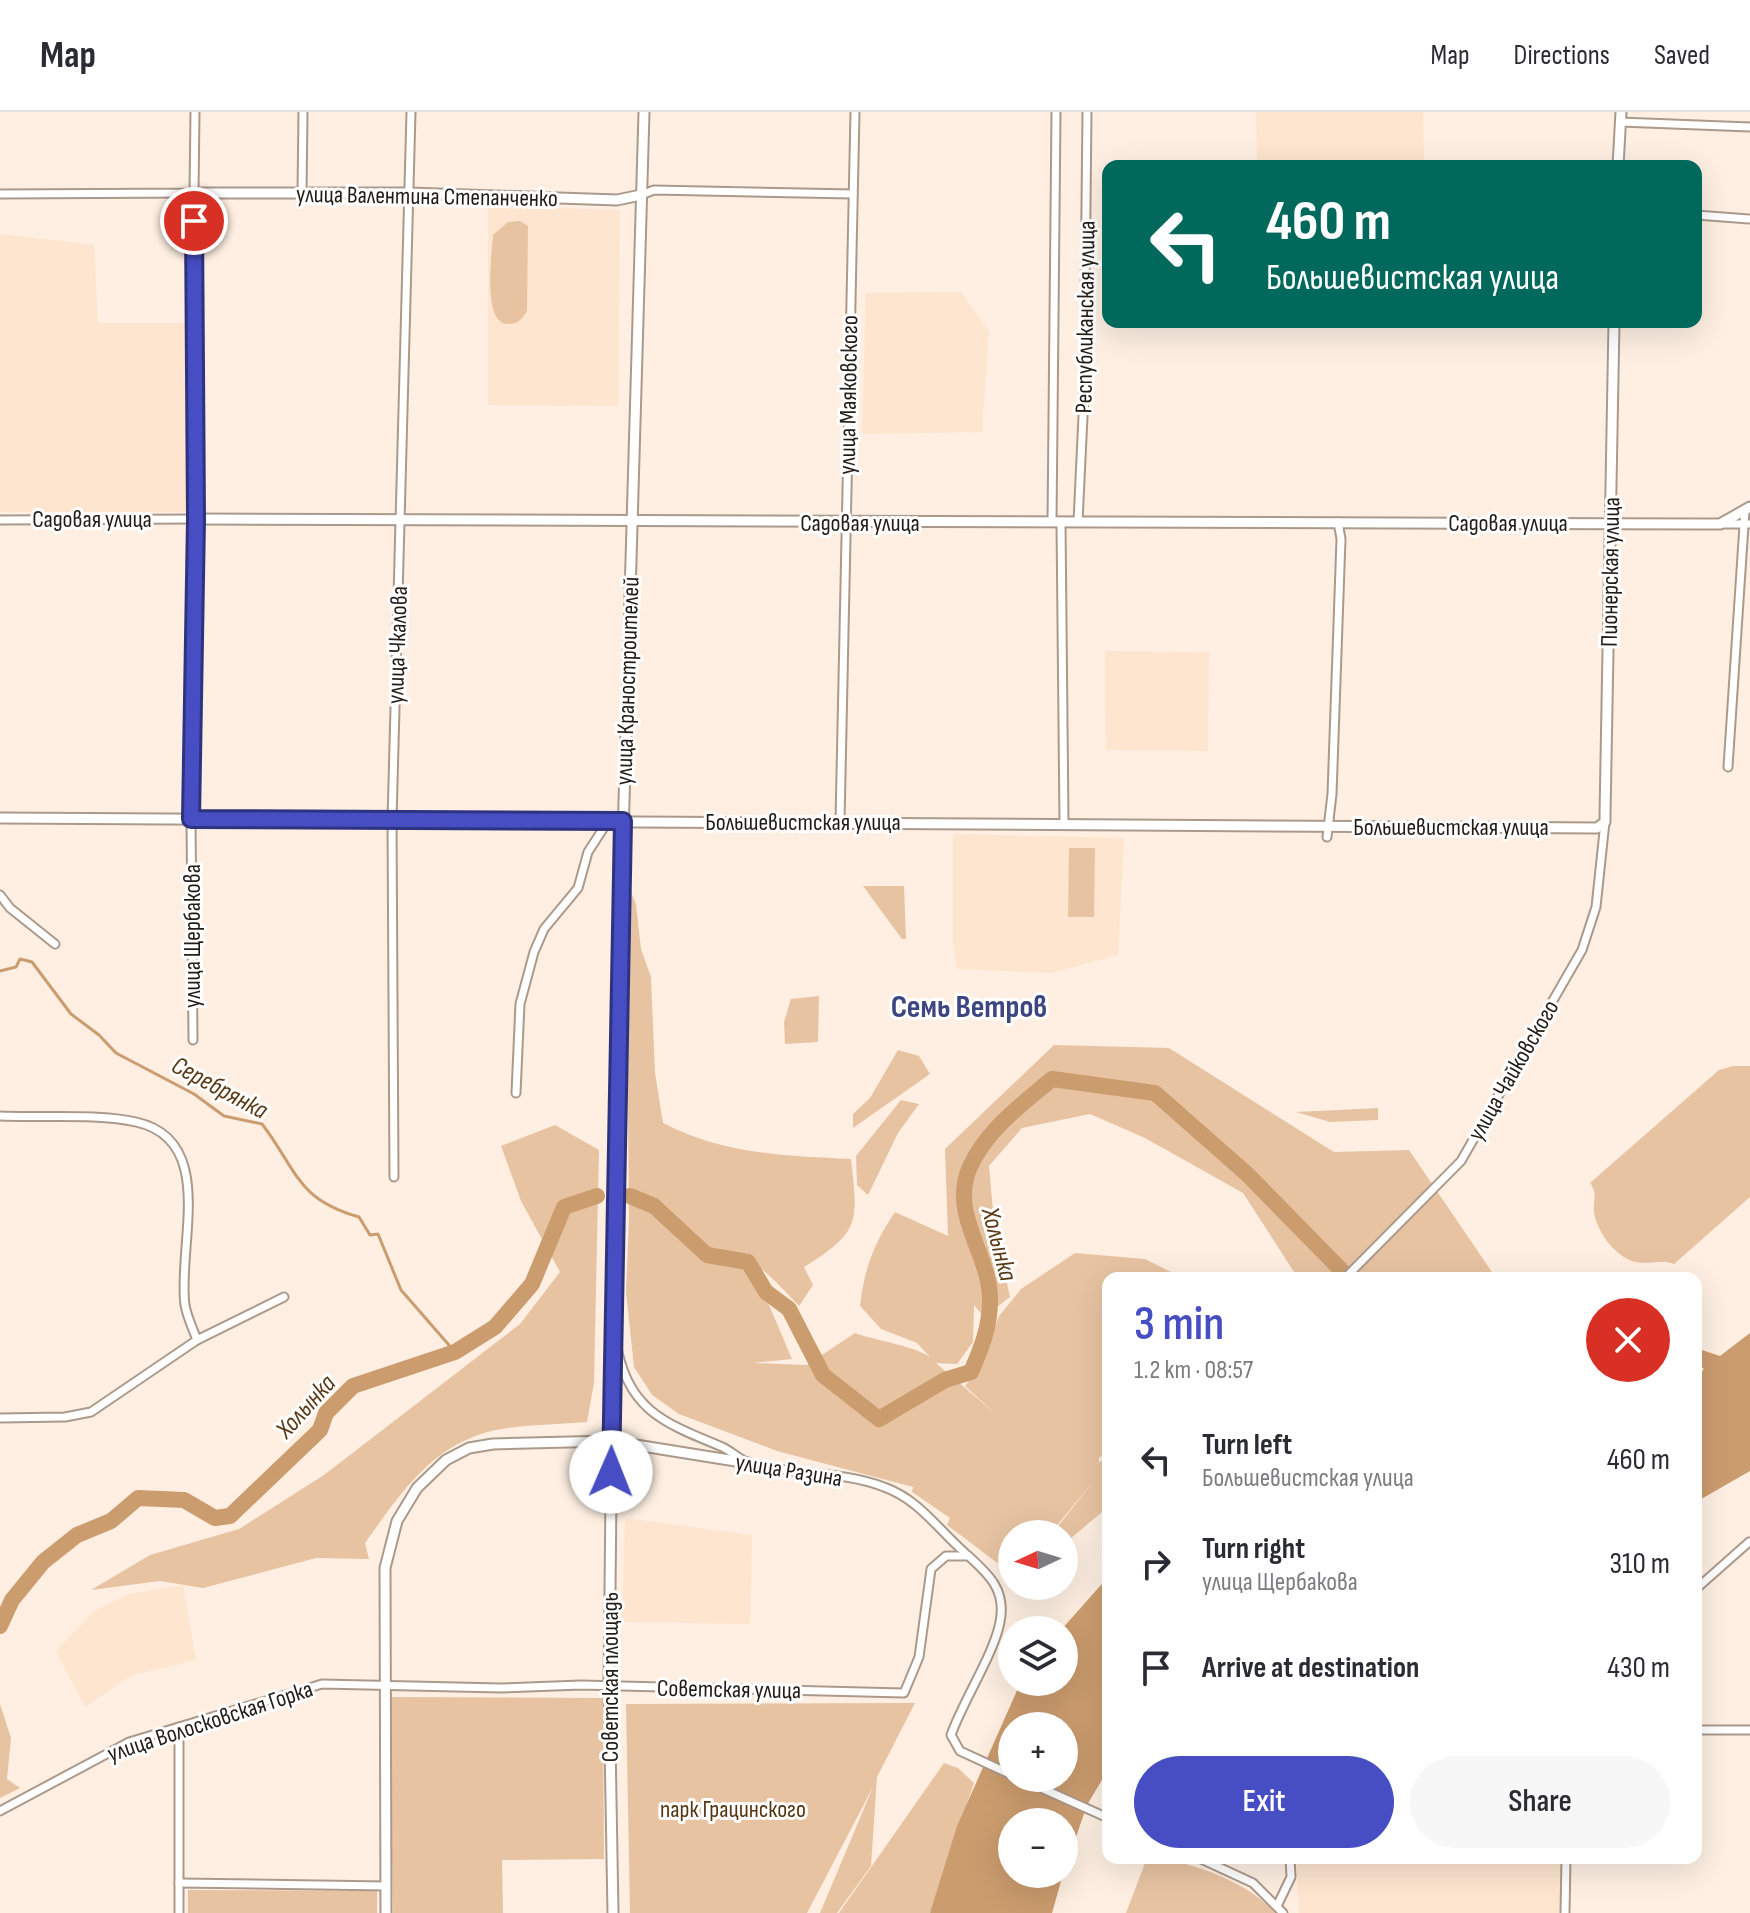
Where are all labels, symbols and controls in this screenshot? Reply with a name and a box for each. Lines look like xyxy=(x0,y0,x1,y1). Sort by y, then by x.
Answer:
text: Map xyxy=(40,33,96,78)
text: Map xyxy=(1431,39,1470,72)
text: Directions xyxy=(1514,39,1610,72)
text: Saved xyxy=(1654,39,1710,72)
street label: улица Валентина Степанченко xyxy=(296,180,558,213)
pin xyxy=(160,187,228,255)
text: 460 m xyxy=(1266,189,1391,256)
icon: left xyxy=(1134,192,1238,296)
icon: arrive xyxy=(172,199,216,243)
street label: Республиканская улица xyxy=(1069,220,1102,414)
text: Большевистская улица xyxy=(1266,257,1559,300)
street label: улица Маяковского xyxy=(833,315,864,475)
street label: Пионерская улица xyxy=(1595,497,1626,647)
street label: Садовая улица xyxy=(32,505,152,534)
street label: Садовая улица xyxy=(800,509,920,538)
street label: Садовая улица xyxy=(1448,509,1568,538)
street label: улица Краностроителей xyxy=(609,576,646,786)
street label: улица Чкалова xyxy=(381,585,414,705)
street label: Большевистская улица xyxy=(705,808,901,837)
street label: Большевистская улица xyxy=(1353,813,1549,842)
street label: улица Щербакова xyxy=(178,864,207,1008)
district label: Семь Ветров xyxy=(891,988,1047,1027)
street label: улица Чайковского xyxy=(1461,995,1565,1146)
water label: Серебрянка xyxy=(166,1050,273,1127)
water label: Холынка xyxy=(974,1203,1023,1285)
text: 3 min xyxy=(1134,1296,1224,1353)
button: close xyxy=(1586,1298,1670,1382)
text: 1.2 km · 08:57 xyxy=(1134,1355,1253,1386)
water label: Холынка xyxy=(269,1369,343,1446)
text: Turn left xyxy=(1202,1427,1292,1463)
position arrow xyxy=(569,1430,653,1514)
icon: left xyxy=(1134,1438,1178,1482)
text: 460 m xyxy=(1607,1442,1670,1478)
street label: улица Разина xyxy=(733,1448,844,1493)
text: Большевистская улица xyxy=(1202,1463,1414,1494)
north arrow xyxy=(998,1520,1078,1600)
map controls xyxy=(998,1520,1078,1888)
text: Turn right xyxy=(1202,1531,1305,1567)
icon: right xyxy=(1134,1542,1178,1586)
text: 310 m xyxy=(1610,1546,1670,1582)
text: улица Щербакова xyxy=(1202,1567,1358,1598)
street label: Советская площадь xyxy=(596,1592,625,1762)
button: layers xyxy=(998,1616,1078,1696)
icon: arrive xyxy=(1134,1646,1178,1690)
text: Arrive at destination xyxy=(1202,1650,1419,1686)
text: 430 m xyxy=(1607,1650,1670,1686)
street label: Советская улица xyxy=(657,1674,801,1705)
street label: улица Волосковская Горка xyxy=(104,1675,317,1768)
button: + xyxy=(998,1712,1078,1792)
button: Exit xyxy=(1134,1756,1394,1848)
button: Share xyxy=(1410,1756,1670,1848)
park label: парк Грацинского xyxy=(660,1795,806,1824)
button: − xyxy=(998,1808,1078,1888)

